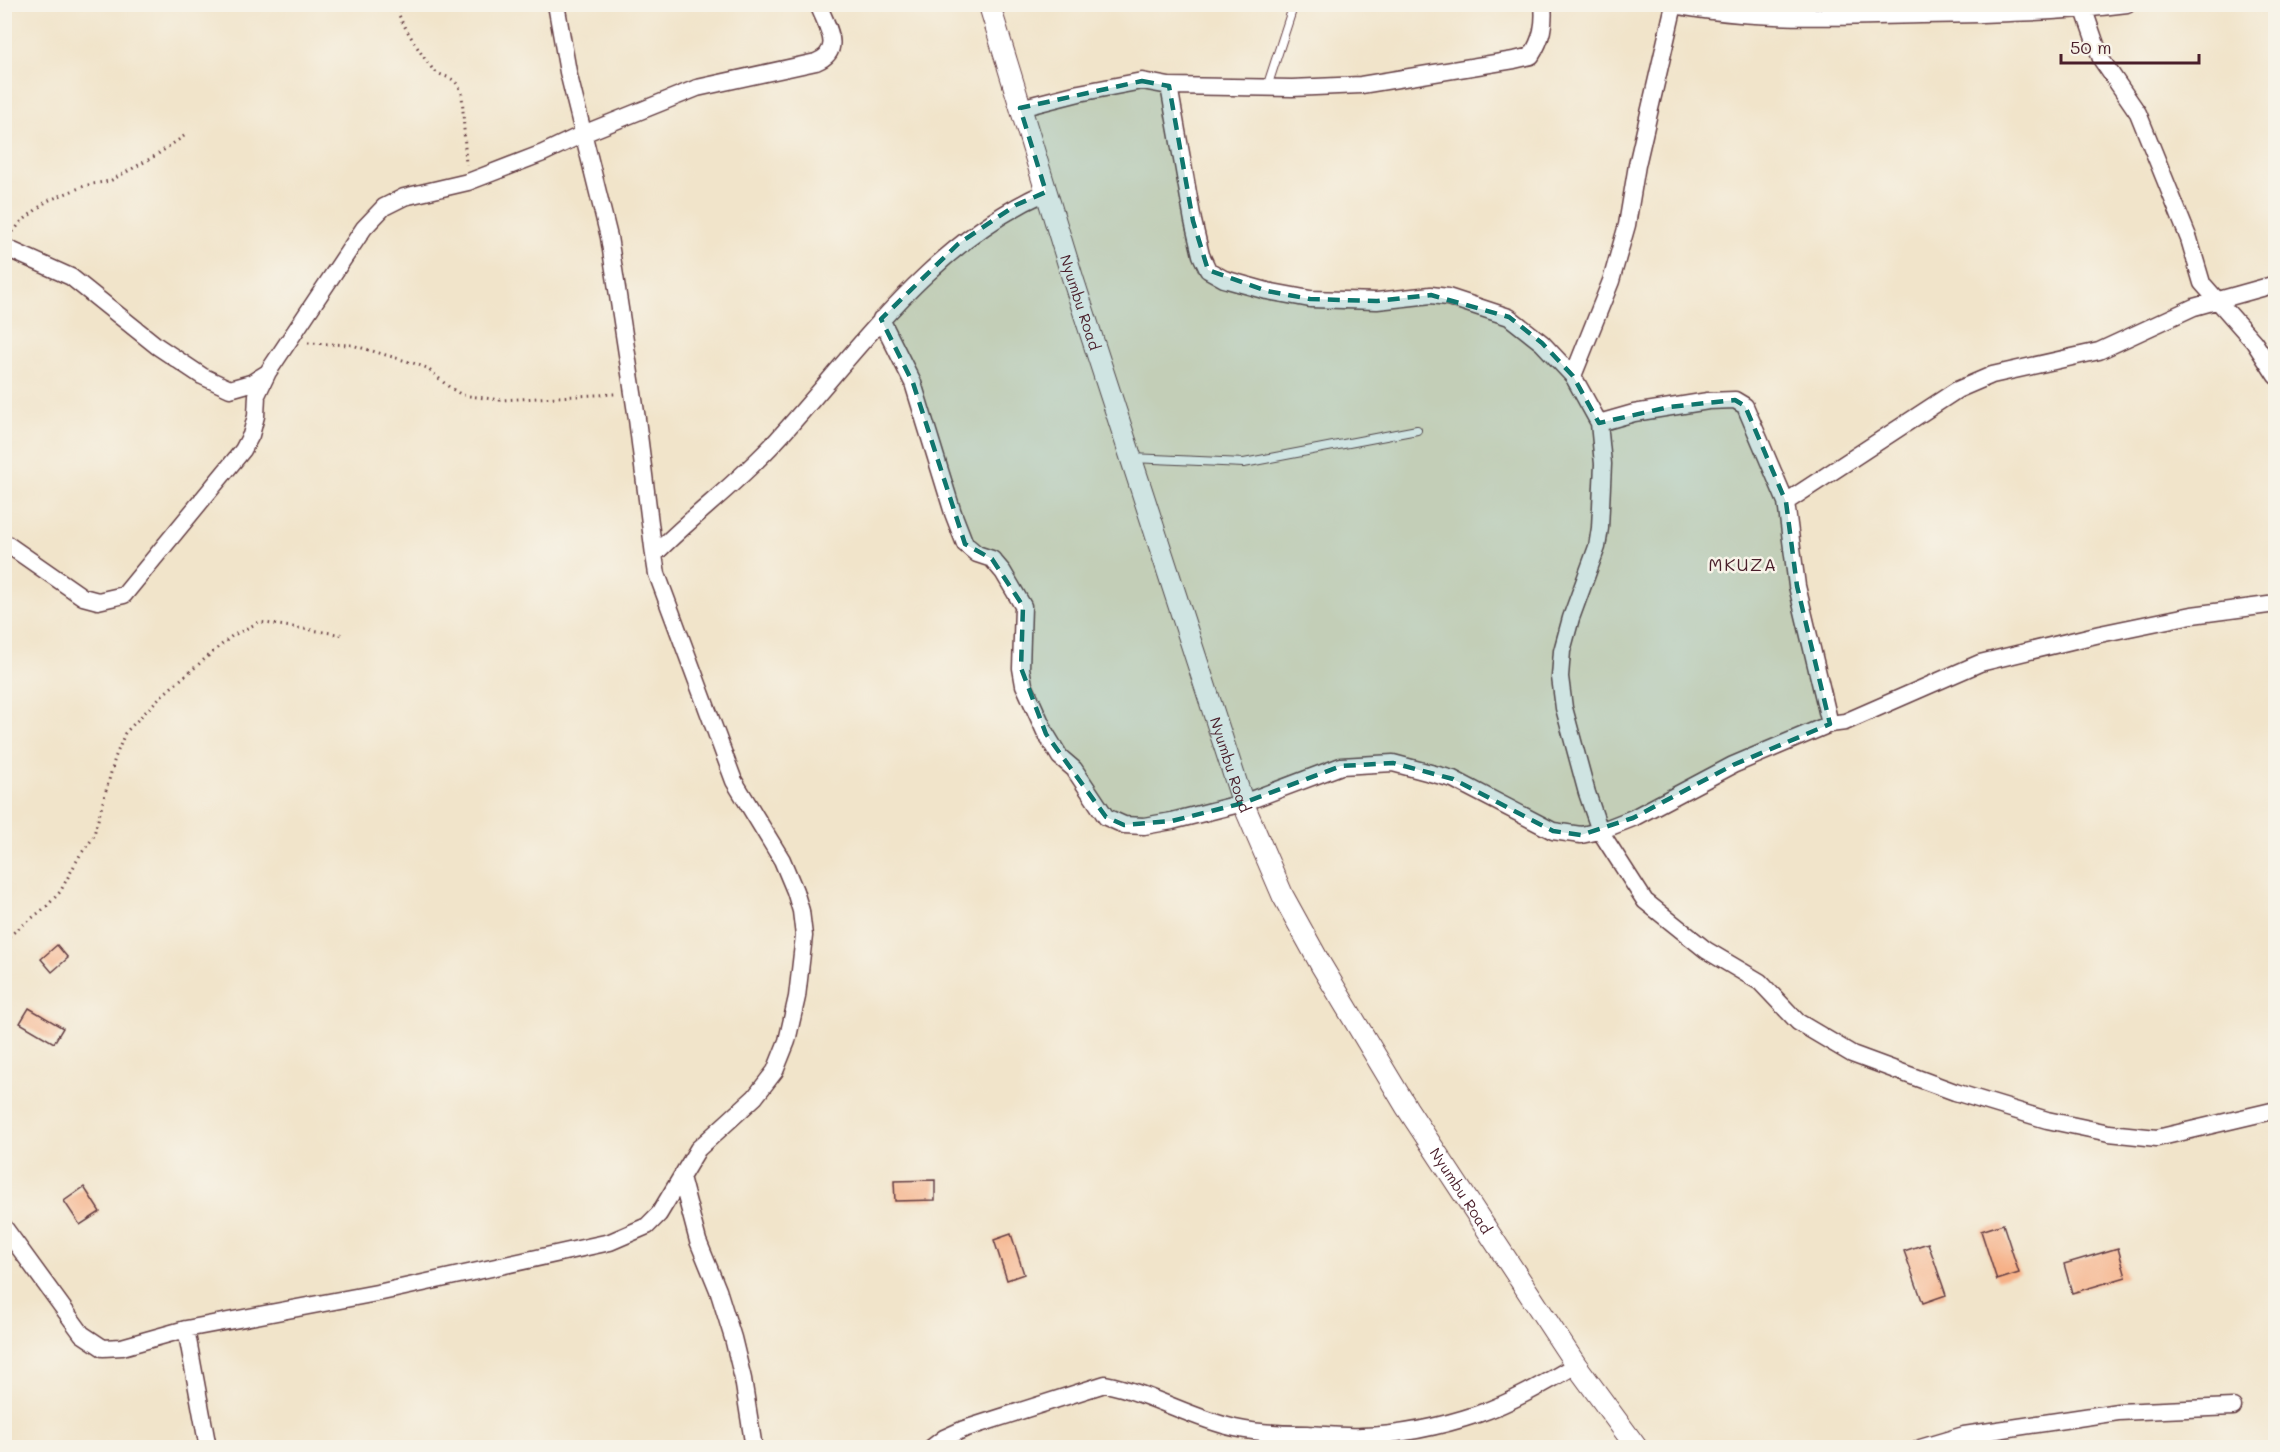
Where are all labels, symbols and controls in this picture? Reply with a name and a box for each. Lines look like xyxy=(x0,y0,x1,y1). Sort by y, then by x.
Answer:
scale bar xyxy=(2061,27,2199,65)
text: 50 m xyxy=(2070,35,2112,59)
street label: Nyumbu Road xyxy=(1056,252,1105,352)
district label: MKUZA xyxy=(1708,552,1778,576)
street label: Nyumbu Road xyxy=(1206,714,1256,815)
street label: Nyumbu Road xyxy=(1426,1144,1497,1237)

